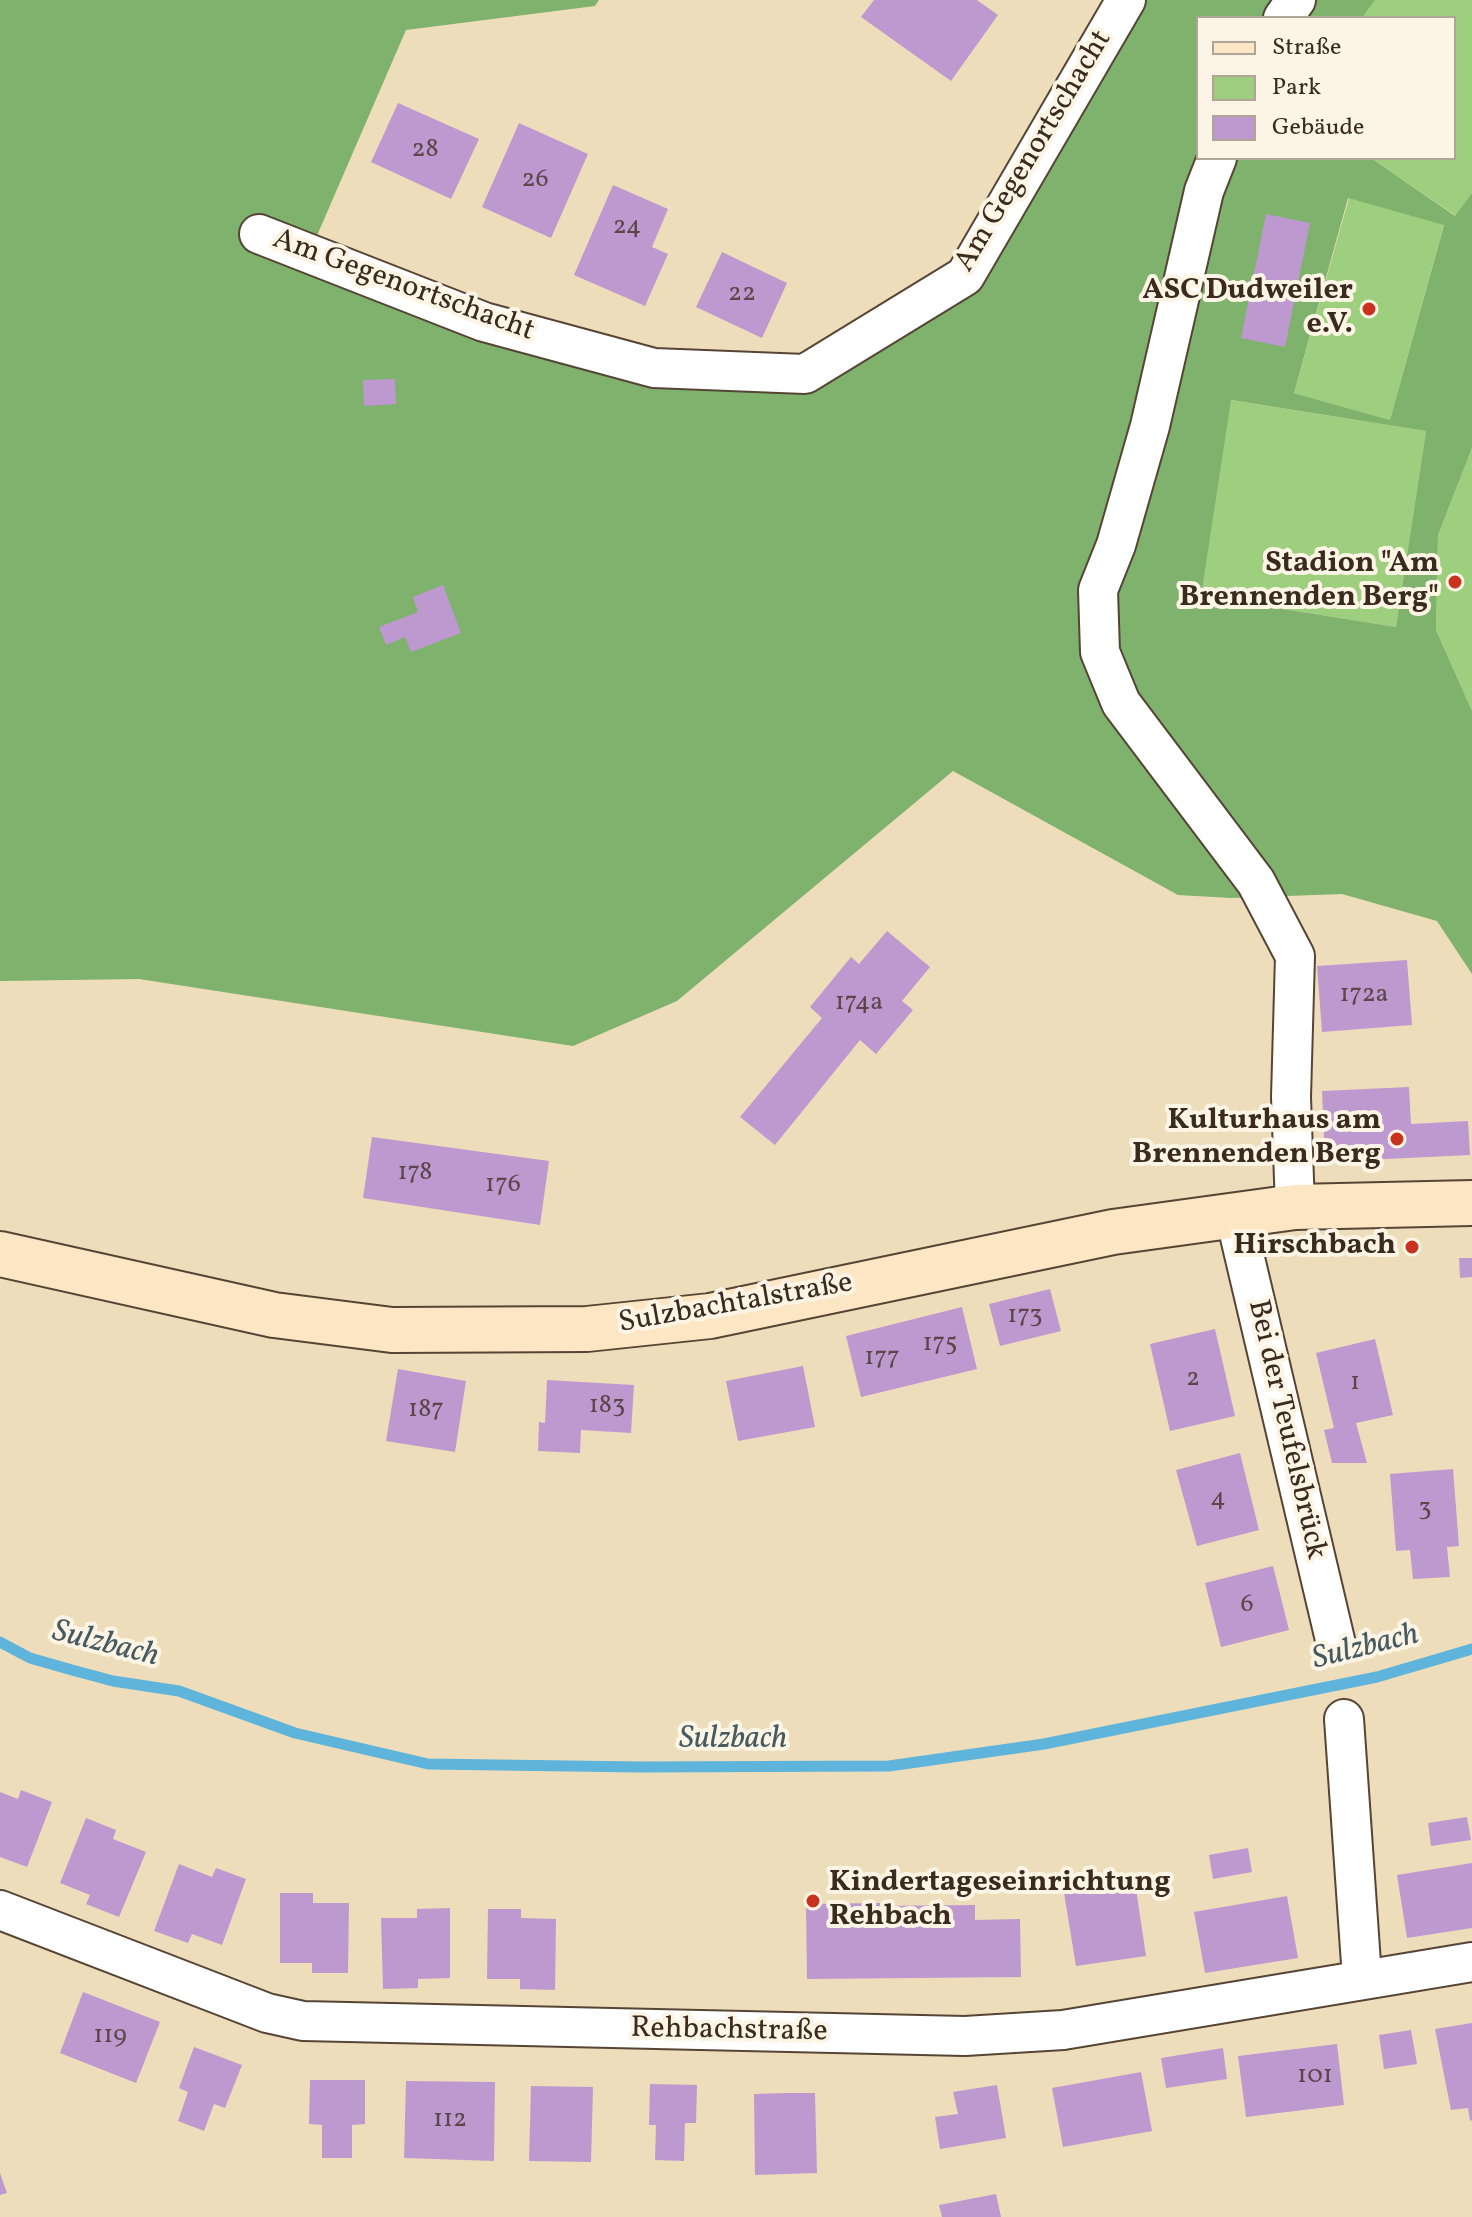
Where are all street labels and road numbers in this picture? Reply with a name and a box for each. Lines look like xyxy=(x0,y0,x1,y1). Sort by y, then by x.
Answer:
street label: Am Gegenortschacht xyxy=(949,25,1121,279)
street label: Am Gegenortschacht xyxy=(267,223,539,351)
street label: Sulzbachtalstraße xyxy=(616,1267,856,1343)
street label: Bei der Teufelsbrück xyxy=(1238,1297,1332,1563)
street label: Rehbachstraße xyxy=(630,2012,828,2052)

